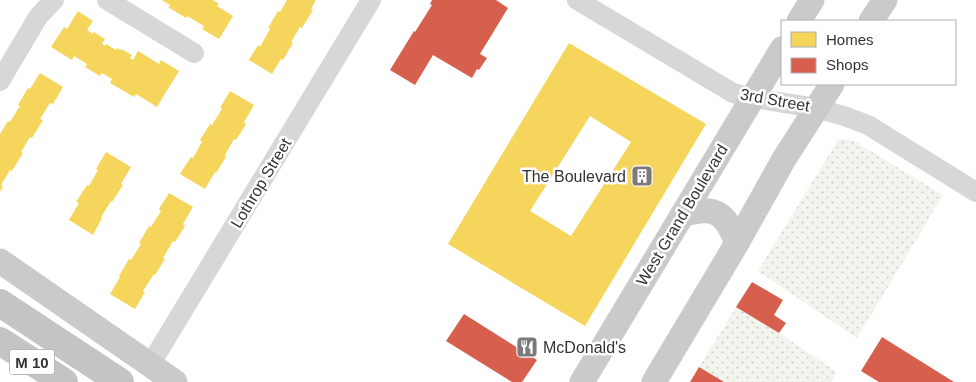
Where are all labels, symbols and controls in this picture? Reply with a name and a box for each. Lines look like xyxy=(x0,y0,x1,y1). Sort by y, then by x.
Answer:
legend xyxy=(781,20,956,85)
text: Homes xyxy=(826,31,874,48)
text: Shops xyxy=(826,56,869,73)
street label: 3rd Street xyxy=(739,86,812,115)
street label: Lothrop Street xyxy=(228,135,295,231)
street label: West Grand Boulevard xyxy=(633,141,731,289)
building icon: The Boulevard xyxy=(630,164,654,188)
place label: The Boulevard xyxy=(522,168,626,185)
restaurant icon: McDonald's xyxy=(515,335,539,359)
place label: McDonald's xyxy=(543,339,626,356)
road number: M 10 xyxy=(10,350,54,374)

